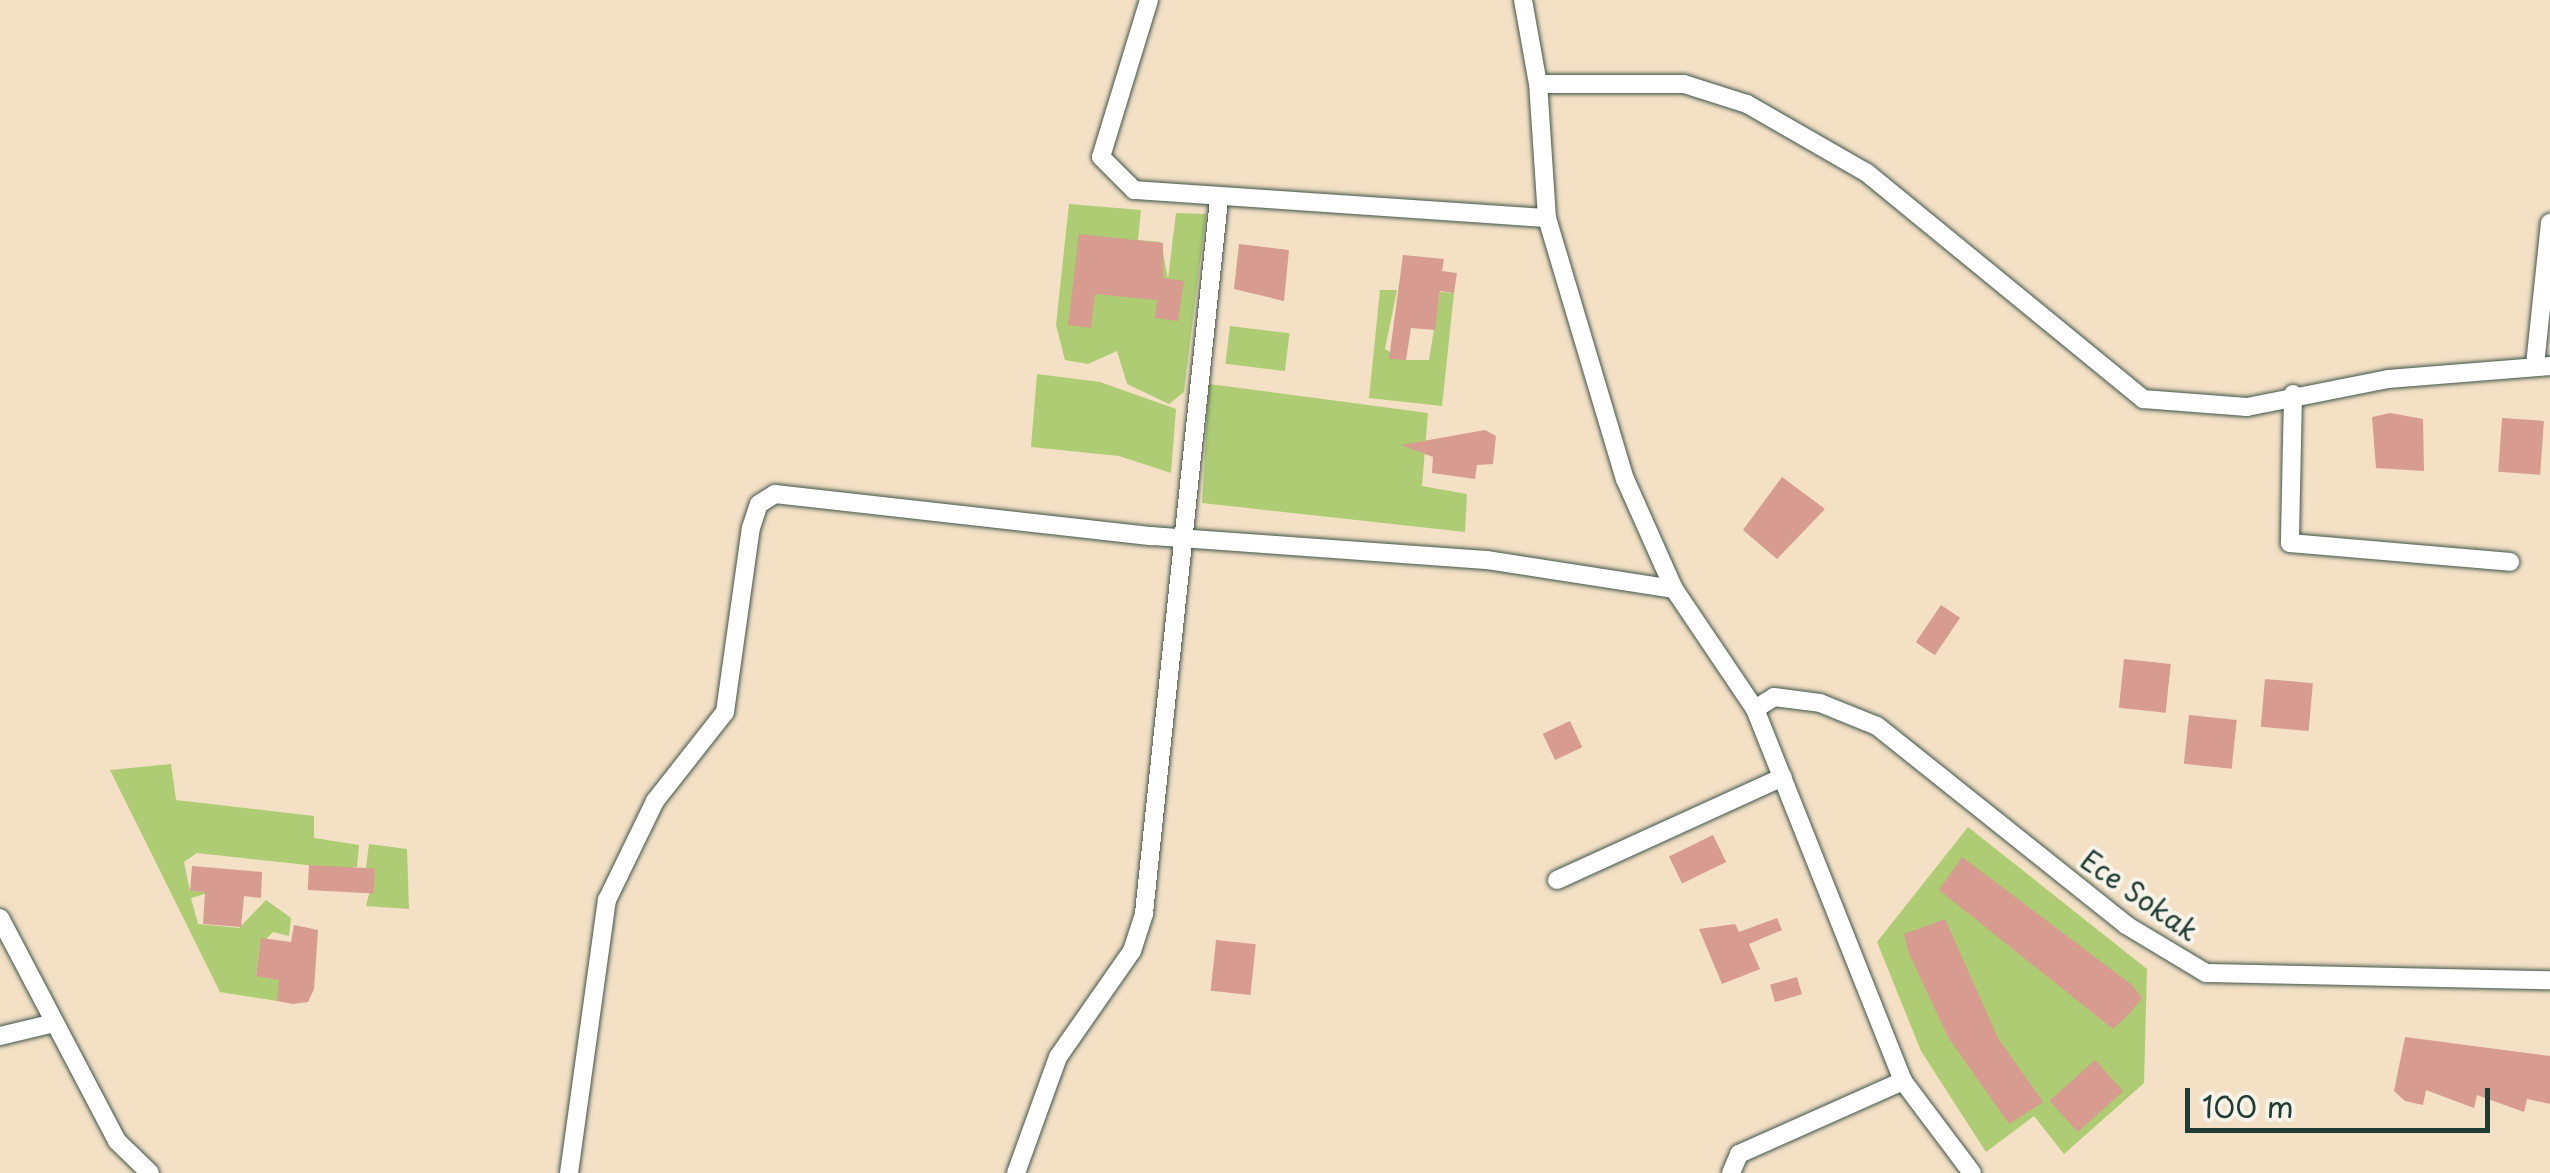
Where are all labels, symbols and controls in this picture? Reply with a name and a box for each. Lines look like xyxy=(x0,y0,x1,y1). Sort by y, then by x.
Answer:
street label: Ece Sokak xyxy=(2074,841,2206,949)
scale bar xyxy=(2190,1068,2495,1130)
text: 100 m xyxy=(2202,1083,2294,1128)

